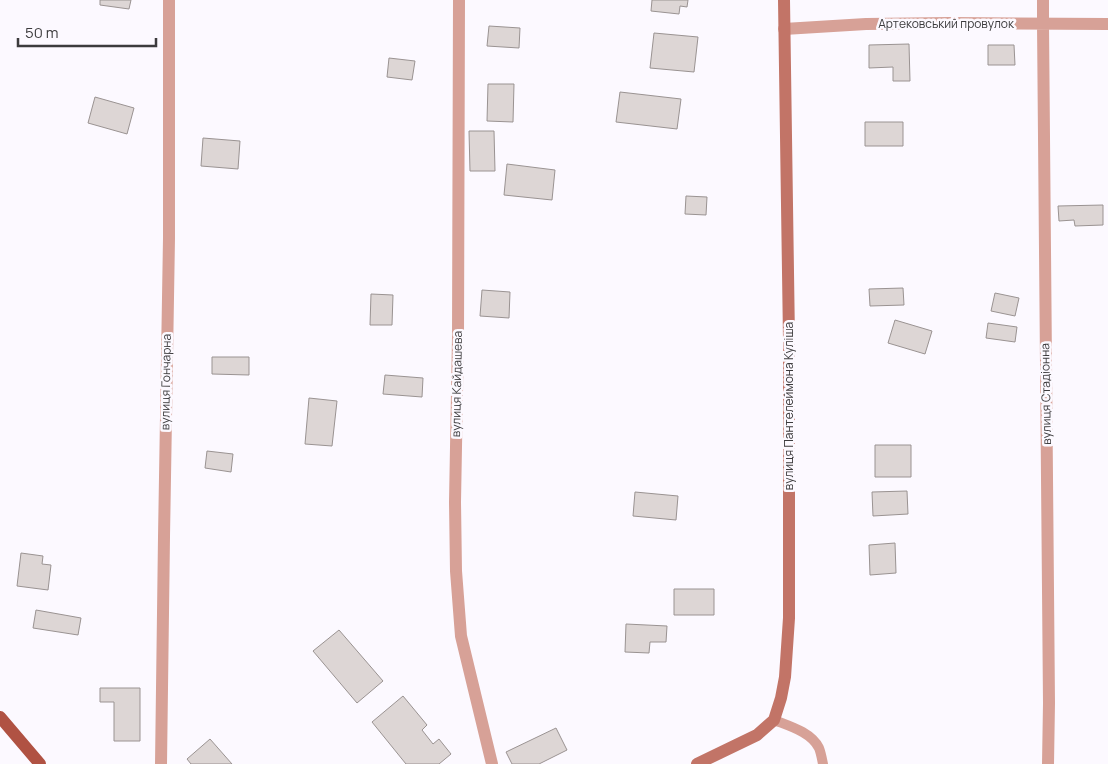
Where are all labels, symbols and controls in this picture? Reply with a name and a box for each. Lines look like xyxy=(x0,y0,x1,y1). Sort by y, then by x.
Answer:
scale bar xyxy=(18,15,155,47)
street label: Артековський провулок xyxy=(878,15,1015,32)
text: 50 m xyxy=(25,22,59,43)
street label: вулиця Пантелеймона Куліша xyxy=(780,322,797,490)
street label: вулиця Кайдашева xyxy=(447,331,466,437)
street label: вулиця Гончарна xyxy=(156,334,175,430)
street label: вулиця Стадіонна xyxy=(1036,343,1055,445)

